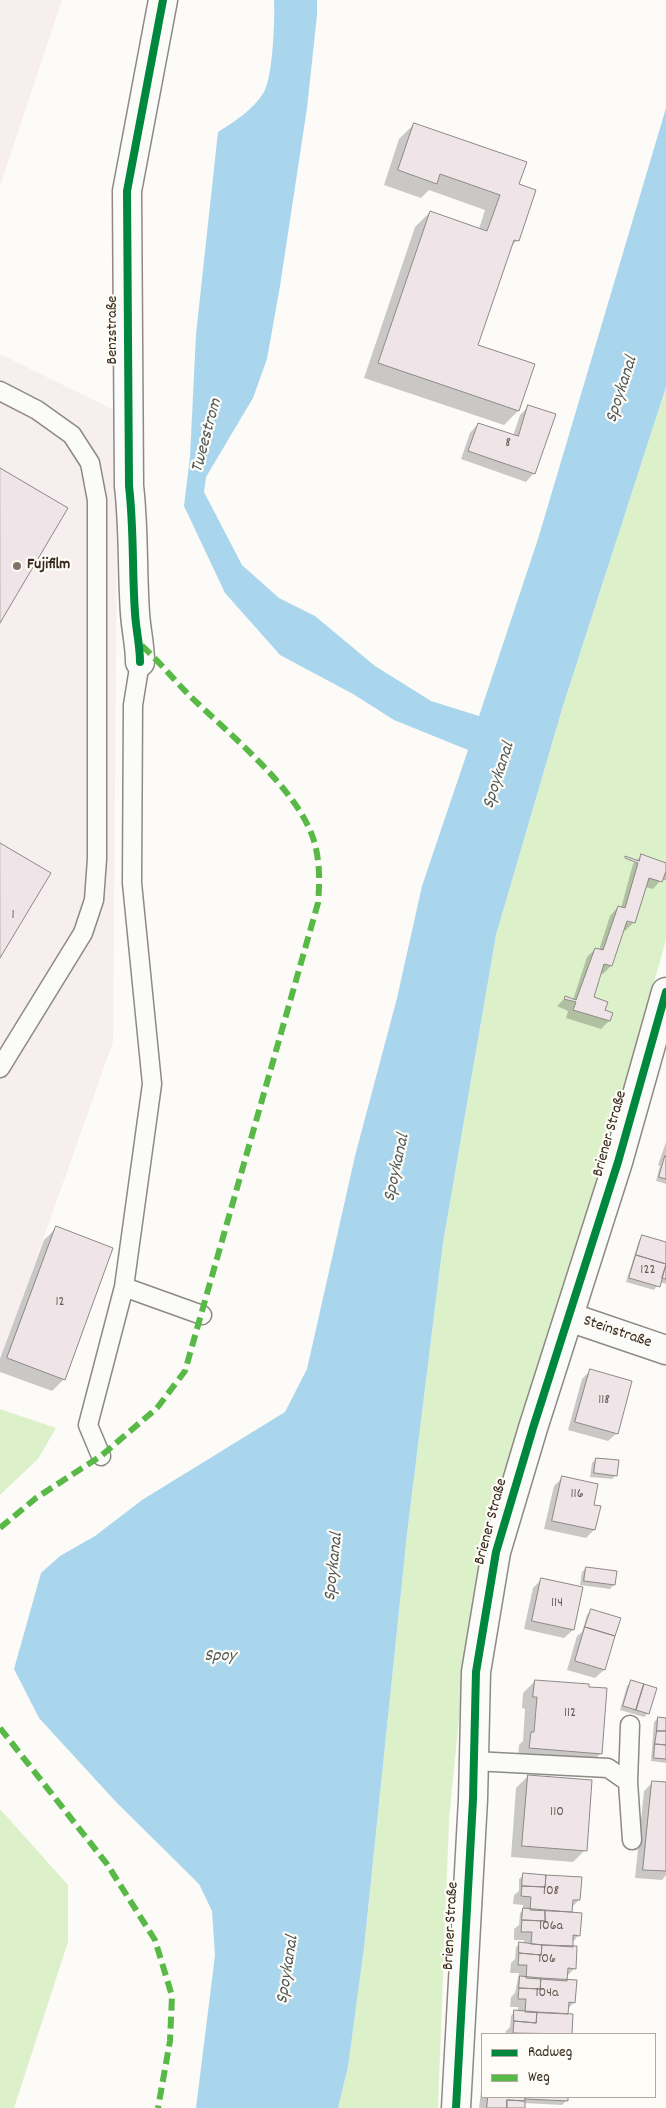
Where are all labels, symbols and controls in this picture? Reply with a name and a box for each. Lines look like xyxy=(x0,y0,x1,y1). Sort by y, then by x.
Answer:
street label: Benzstraße xyxy=(104,296,124,364)
water label: Spoykanal xyxy=(602,354,644,426)
water label: Tweestrom xyxy=(188,397,228,475)
house number: 8 xyxy=(505,436,511,452)
place label: Fujifilm xyxy=(27,556,70,576)
marker: Fujifilm xyxy=(11,560,23,572)
water label: Spoykanal xyxy=(479,740,521,812)
house number: 1 xyxy=(11,908,15,924)
street label: Briener Straße xyxy=(590,1089,632,1179)
water label: Spoykanal xyxy=(380,1132,416,1204)
house number: 122 xyxy=(640,1263,656,1279)
house number: 12 xyxy=(55,1295,65,1311)
street label: Steinstraße xyxy=(580,1312,654,1354)
house number: 118 xyxy=(598,1393,610,1409)
street label: Briener Straße xyxy=(471,1477,513,1567)
house number: 116 xyxy=(571,1487,583,1503)
water label: Spoykanal xyxy=(321,1532,349,1602)
house number: 114 xyxy=(551,1596,563,1612)
water label: Spoy xyxy=(204,1647,236,1669)
house number: 112 xyxy=(564,1706,576,1722)
house number: 110 xyxy=(550,1805,564,1821)
street label: Briener Straße xyxy=(440,1881,464,1971)
house number: 108 xyxy=(543,1884,559,1900)
house number: 106a xyxy=(539,1919,563,1935)
water label: Spoykanal xyxy=(273,1935,305,2005)
house number: 106 xyxy=(538,1952,556,1968)
house number: 104a xyxy=(535,1986,559,2002)
legend xyxy=(481,2033,656,2098)
text: Radweg xyxy=(528,2042,572,2064)
text: Weg xyxy=(528,2067,550,2089)

